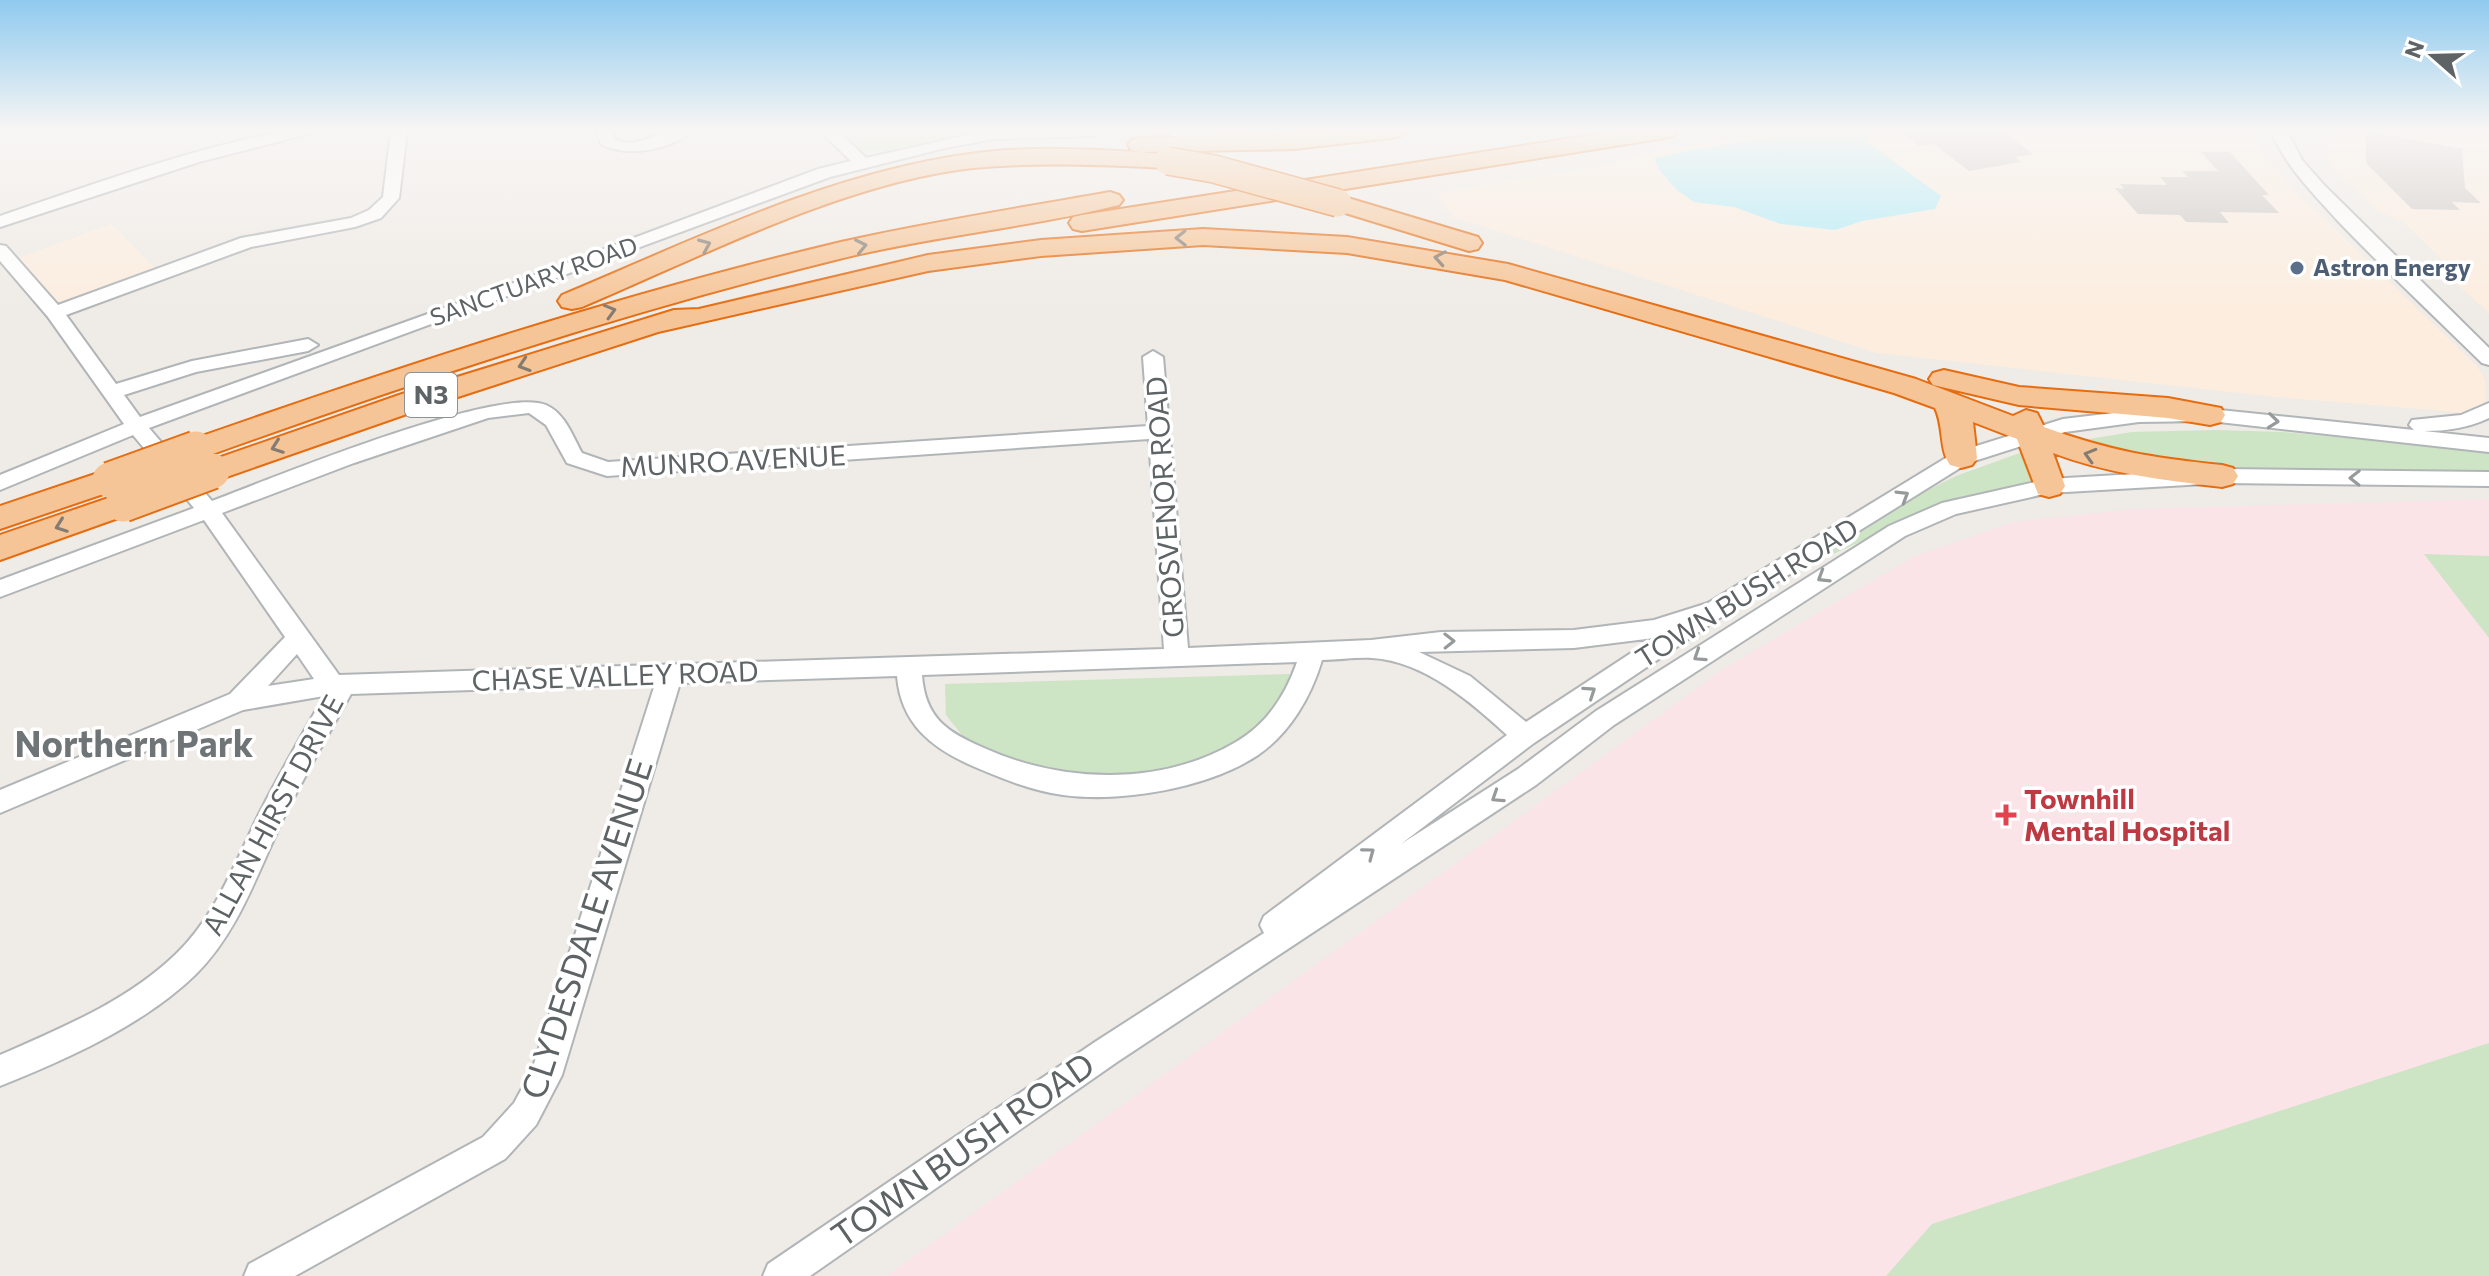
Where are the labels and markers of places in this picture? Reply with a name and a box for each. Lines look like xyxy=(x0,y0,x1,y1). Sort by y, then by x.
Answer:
place label: Astron Energy xyxy=(2313,252,2471,281)
marker: Astron Energy xyxy=(2288,259,2306,277)
place label: Townhill Mental Hospital xyxy=(2024,781,2230,847)
marker: Townhill Mental Hospital xyxy=(1995,804,2017,826)

